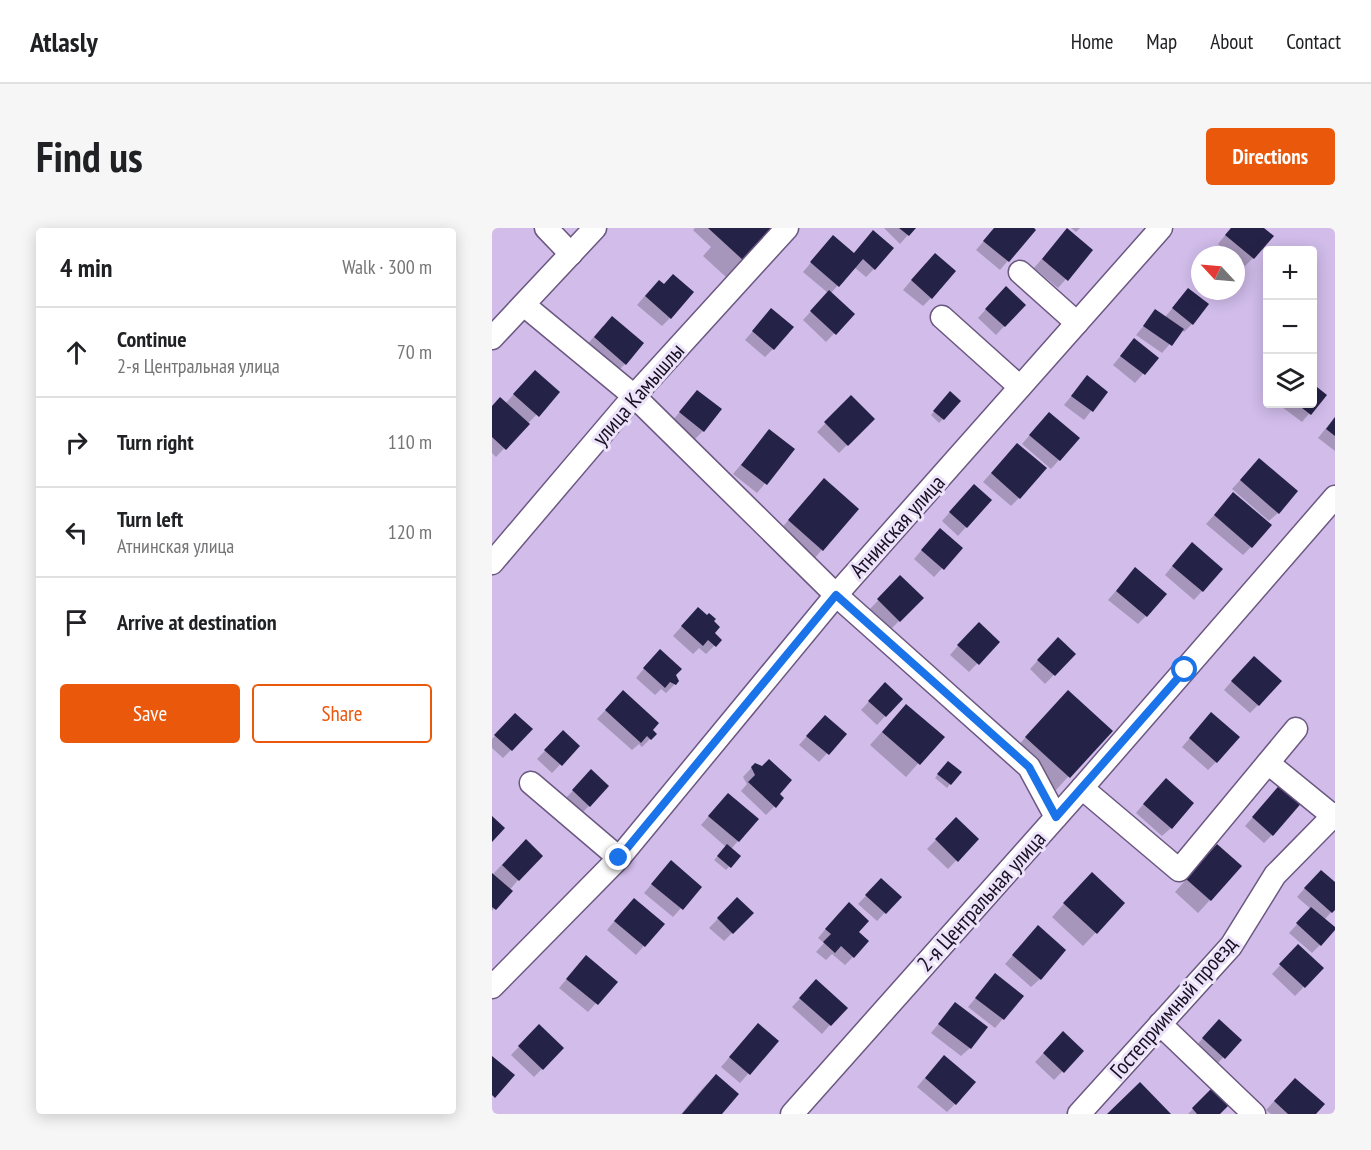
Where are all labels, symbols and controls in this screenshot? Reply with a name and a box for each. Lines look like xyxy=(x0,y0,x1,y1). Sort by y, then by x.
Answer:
text: Atlasly xyxy=(30,23,98,60)
text: Home xyxy=(1071,28,1113,55)
text: Map xyxy=(1146,28,1177,55)
text: About xyxy=(1210,28,1253,55)
text: Contact xyxy=(1286,28,1341,55)
button: Directions xyxy=(1206,128,1335,185)
text: Find us xyxy=(36,129,143,184)
north arrow xyxy=(1191,246,1245,300)
map controls xyxy=(1263,246,1317,408)
button: + xyxy=(1263,246,1317,300)
text: 4 min xyxy=(60,251,113,284)
text: Walk · 300 m xyxy=(342,254,432,280)
button: − xyxy=(1263,300,1317,354)
text: Continue xyxy=(117,325,187,353)
icon: ahead xyxy=(60,336,93,369)
street label: улица Камышлы xyxy=(586,337,690,451)
text: 70 m xyxy=(397,339,432,365)
text: 2-я Центральная улица xyxy=(117,353,280,379)
button: layers xyxy=(1263,354,1317,408)
icon: right xyxy=(60,426,93,459)
text: Turn right xyxy=(117,428,194,456)
text: 110 m xyxy=(388,429,432,455)
street label: Атнинская улица xyxy=(843,469,951,583)
text: Turn left xyxy=(117,505,183,533)
icon: left xyxy=(60,516,93,549)
text: 120 m xyxy=(388,519,432,545)
text: Атнинская улица xyxy=(117,533,234,559)
icon: arrive xyxy=(60,606,93,639)
text: Arrive at destination xyxy=(117,608,277,636)
route start xyxy=(1171,656,1197,682)
button: Save xyxy=(60,684,240,743)
button: Share xyxy=(252,684,432,743)
street label: 2-я Центральная улица xyxy=(911,825,1051,977)
route end xyxy=(605,844,631,870)
street label: Гостеприимный проезд xyxy=(1104,930,1243,1084)

